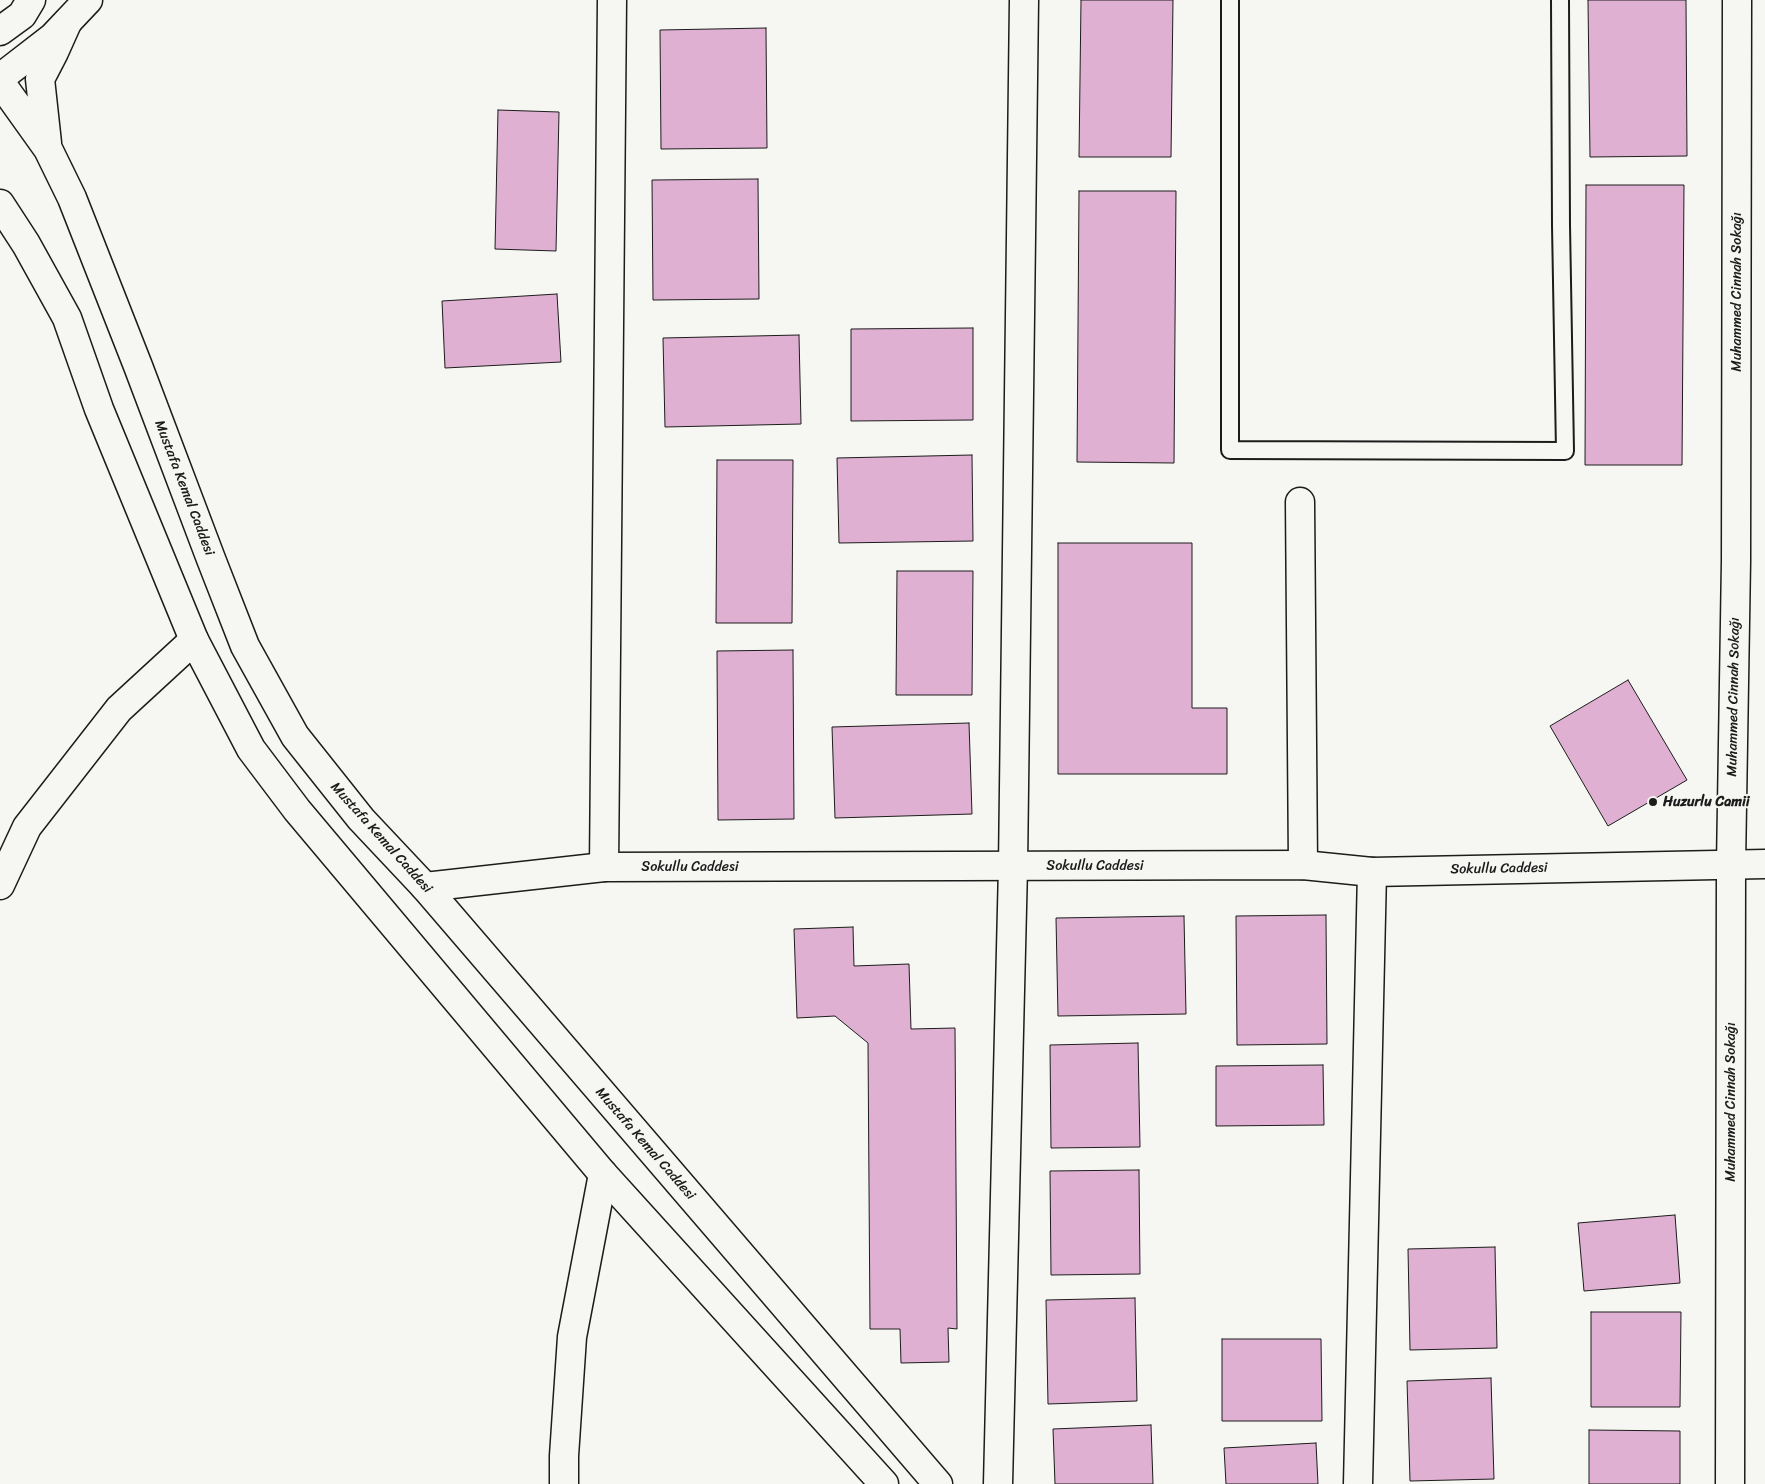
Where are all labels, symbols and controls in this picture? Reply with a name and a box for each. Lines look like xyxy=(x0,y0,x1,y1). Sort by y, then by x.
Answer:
street label: Muhammed Cinnah Sokağı xyxy=(1729,212,1745,372)
street label: Mustafa Kemal Caddesi xyxy=(150,418,218,558)
street label: Muhammed Cinnah Sokağı xyxy=(1724,617,1744,777)
street label: Mustafa Kemal Caddesi xyxy=(327,779,435,897)
place label: Huzurlu Camii xyxy=(1663,794,1750,810)
marker: Huzurlu Camii xyxy=(1647,796,1659,808)
street label: Sokullu Caddesi xyxy=(1046,858,1144,874)
street label: Sokullu Caddesi xyxy=(641,859,739,875)
street label: Sokullu Caddesi xyxy=(1450,860,1548,878)
street label: Muhammed Cinnah Sokağı xyxy=(1723,1022,1739,1182)
street label: Mustafa Kemal Caddesi xyxy=(592,1084,698,1204)

